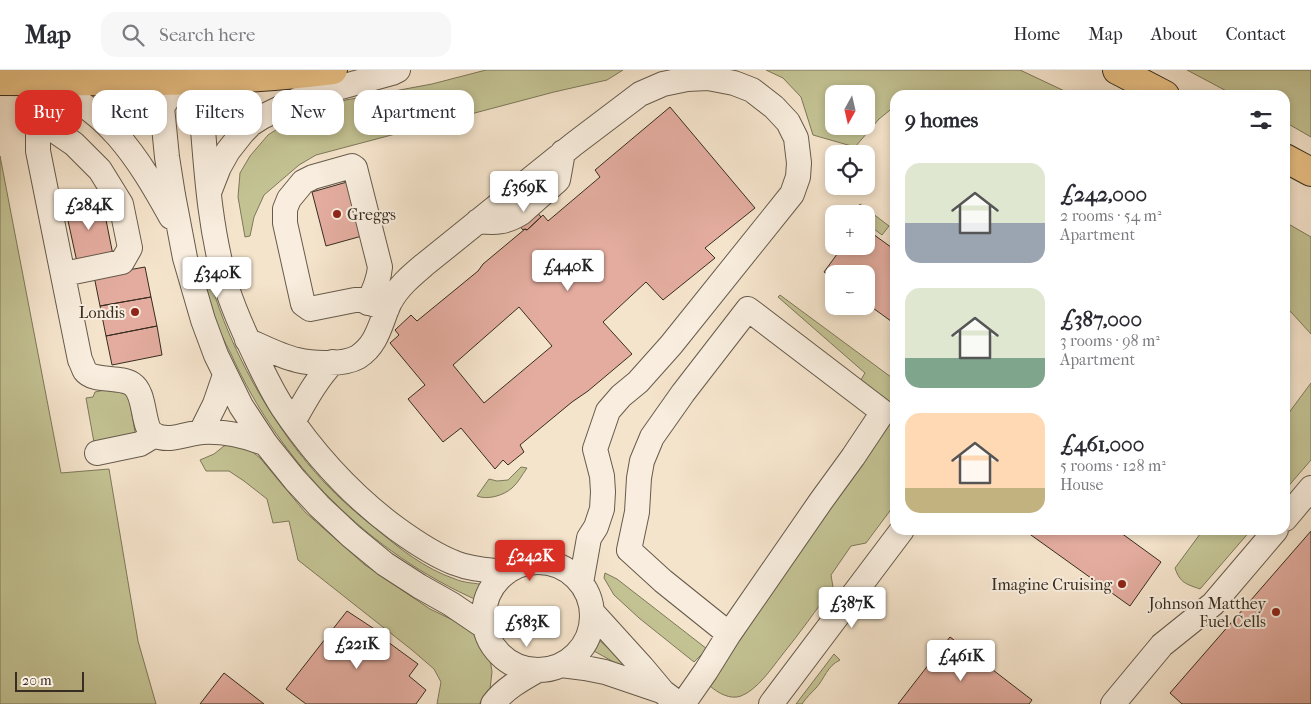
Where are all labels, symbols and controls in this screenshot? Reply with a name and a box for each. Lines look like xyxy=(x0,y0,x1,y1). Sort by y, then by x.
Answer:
search box xyxy=(101,12,451,57)
text: Map xyxy=(25,21,71,49)
icon: search xyxy=(119,21,147,49)
text: Search here xyxy=(159,24,255,46)
text: Home xyxy=(1013,24,1060,45)
text: Map xyxy=(1088,24,1123,45)
text: About xyxy=(1151,24,1197,45)
text: Contact xyxy=(1225,24,1286,45)
north arrow xyxy=(825,85,875,135)
map controls xyxy=(825,85,875,315)
chip: Buy xyxy=(15,90,82,135)
chip: Rent xyxy=(92,90,167,135)
chip: Filters xyxy=(177,90,262,135)
chip: New xyxy=(272,90,344,135)
chip: Apartment xyxy=(354,90,474,135)
icon: filters xyxy=(1247,106,1275,134)
text: 9 homes xyxy=(905,108,978,132)
button: locate xyxy=(825,145,875,195)
pin: £369K xyxy=(489,170,559,213)
text: £369K xyxy=(501,177,547,196)
text: £242,000 xyxy=(1060,182,1147,206)
icon: home xyxy=(945,183,1005,243)
pin: £284K xyxy=(54,189,124,231)
text: £284K xyxy=(65,195,113,214)
place label: Greggs xyxy=(347,205,396,224)
button: + xyxy=(825,205,875,255)
text: 2 rooms · 54 m² xyxy=(1060,206,1161,225)
marker: Greggs xyxy=(331,208,343,220)
text: Apartment xyxy=(1060,225,1135,244)
pin: £440K xyxy=(533,250,603,292)
pin: £340K xyxy=(182,256,252,299)
text: £440K xyxy=(543,256,593,275)
text: £340K xyxy=(193,263,241,282)
button: − xyxy=(825,265,875,315)
place label: Londis xyxy=(79,303,125,322)
marker: Londis xyxy=(129,306,141,318)
text: £387,000 xyxy=(1060,307,1142,331)
icon: home xyxy=(945,308,1005,368)
text: 3 rooms · 98 m² xyxy=(1060,331,1160,350)
text: Apartment xyxy=(1060,350,1135,369)
text: £461,000 xyxy=(1060,432,1144,456)
icon: home xyxy=(945,433,1005,493)
text: 5 rooms · 128 m² xyxy=(1060,456,1166,475)
text: House xyxy=(1060,475,1103,494)
pin: £242K xyxy=(495,540,565,582)
text: £242K xyxy=(506,546,554,565)
place label: Imagine Cruising xyxy=(991,575,1112,594)
marker: Imagine Cruising xyxy=(1116,578,1128,590)
pin: £387K xyxy=(817,586,887,629)
text: £387K xyxy=(830,593,874,612)
place label: Johnson Matthey Fuel Cells xyxy=(1147,594,1266,631)
pin: £583K xyxy=(492,606,562,648)
marker: Johnson Matthey Fuel Cells xyxy=(1270,606,1282,618)
text: £583K xyxy=(505,612,549,631)
pin: £221K xyxy=(322,628,392,670)
text: £221K xyxy=(335,634,379,653)
pin: £461K xyxy=(926,640,996,682)
text: £461K xyxy=(938,646,984,665)
scale bar xyxy=(15,669,84,692)
text: 20 m xyxy=(22,672,52,689)

